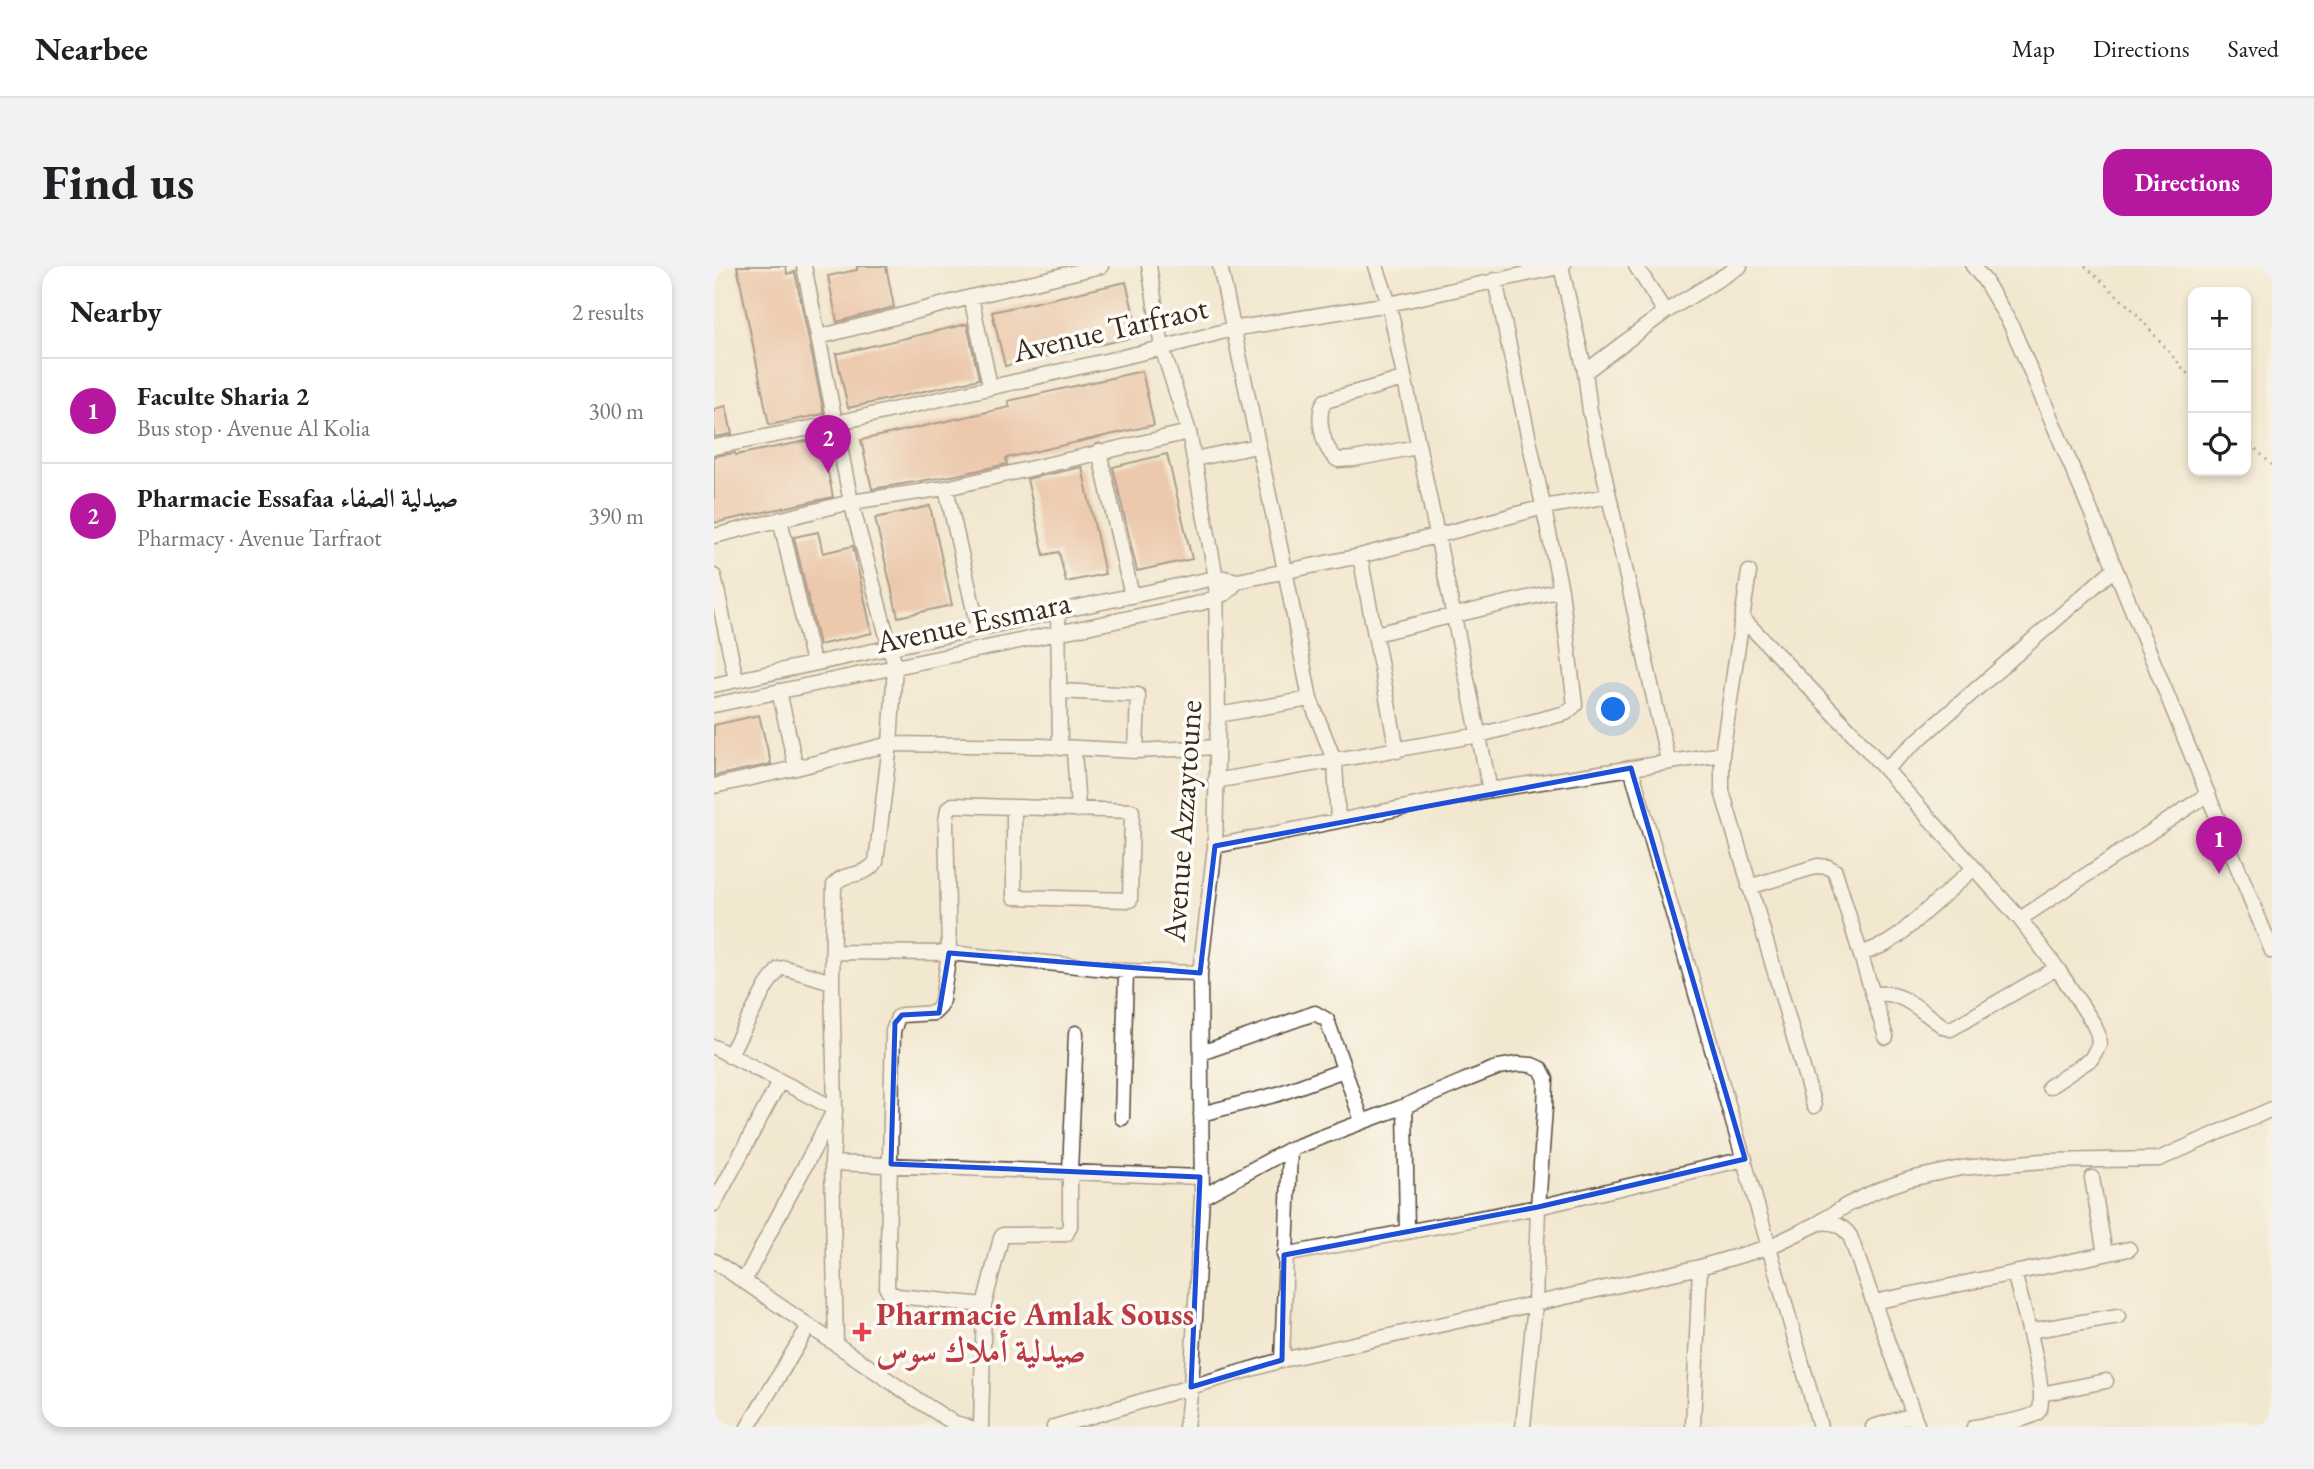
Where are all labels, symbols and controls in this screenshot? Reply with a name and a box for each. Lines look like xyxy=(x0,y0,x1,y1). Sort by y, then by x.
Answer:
text: Nearbee xyxy=(35,27,148,70)
text: Map xyxy=(2012,33,2055,64)
text: Directions xyxy=(2093,33,2190,64)
text: Saved xyxy=(2228,33,2279,64)
button: Directions xyxy=(2103,149,2272,216)
text: Find us xyxy=(42,150,194,214)
street label: Avenue Tarfraot xyxy=(1007,286,1212,372)
map controls xyxy=(2188,287,2251,476)
button: + xyxy=(2188,287,2251,350)
text: Nearby xyxy=(70,292,162,331)
text: 2 results xyxy=(572,297,644,327)
button: − xyxy=(2188,350,2251,413)
text: Faculte Sharia 2 xyxy=(137,379,309,413)
text: 1 xyxy=(87,396,99,426)
text: 300 m xyxy=(588,396,644,426)
text: Bus stop · Avenue Al Kolia xyxy=(137,413,370,443)
button: locate xyxy=(2188,413,2251,476)
pin: 2 xyxy=(805,415,851,473)
text: Pharmacie Essafaa صيدلية الصفاء xyxy=(137,481,458,515)
text: 2 xyxy=(87,501,99,531)
text: 390 m xyxy=(588,501,644,531)
text: Pharmacy · Avenue Tarfraot xyxy=(137,523,382,553)
street label: Avenue Essmara xyxy=(871,581,1074,663)
your location xyxy=(1596,692,1630,726)
street label: Avenue Azzaytoune xyxy=(1153,699,1211,944)
pin: 1 xyxy=(2196,816,2242,874)
place label: Pharmacie Amlak Souss صيدلية أملاك سوس xyxy=(876,1293,1194,1372)
marker: Pharmacie Amlak Souss صيدلية أملاك سوس xyxy=(854,1324,870,1340)

